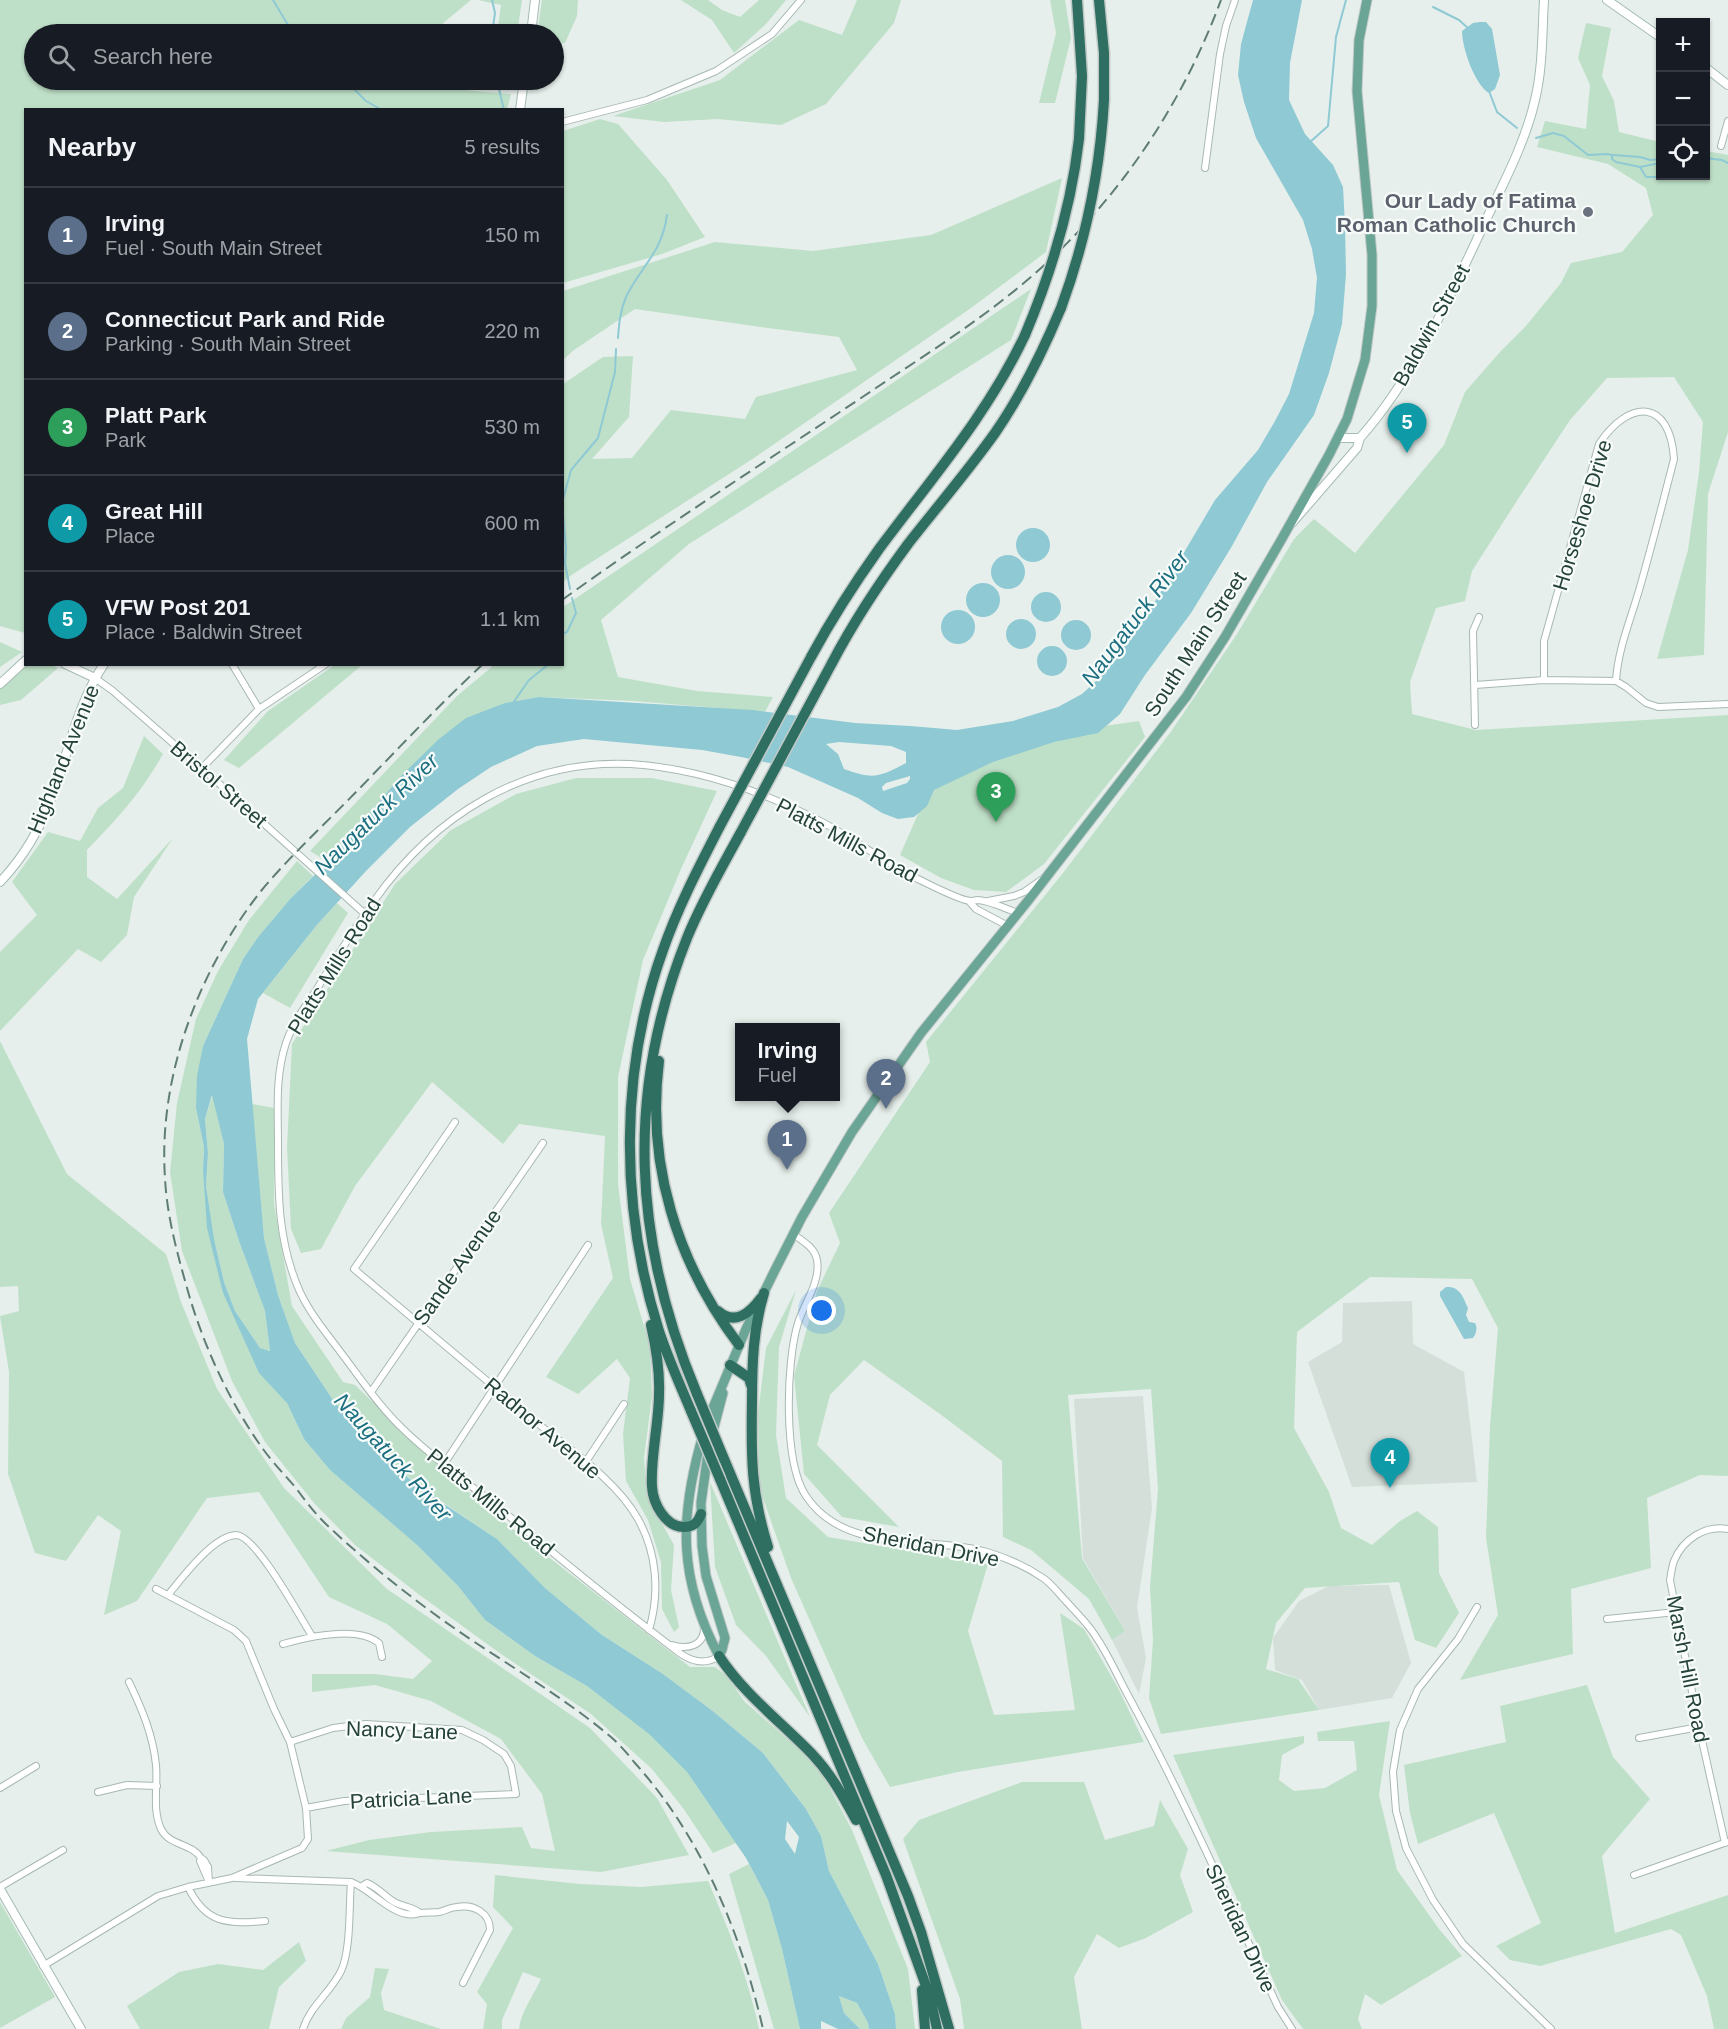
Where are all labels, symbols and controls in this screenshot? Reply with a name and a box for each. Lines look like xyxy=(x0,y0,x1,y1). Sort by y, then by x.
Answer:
map controls xyxy=(1656,18,1710,180)
button: + xyxy=(1656,18,1710,72)
search box xyxy=(24,24,564,90)
icon: search xyxy=(45,41,78,74)
text: Search here xyxy=(93,44,213,69)
button: − xyxy=(1656,72,1710,126)
button: locate xyxy=(1656,126,1710,180)
text: Nearby xyxy=(48,132,136,162)
text: 5 results xyxy=(464,136,540,158)
place label: Our Lady of Fatima Roman Catholic Church xyxy=(1337,189,1576,236)
marker: Our Lady of Fatima Roman Catholic Church xyxy=(1581,205,1595,219)
text: Irving xyxy=(105,211,165,236)
text: 1 xyxy=(62,224,73,246)
text: 150 m xyxy=(484,224,540,246)
text: Fuel · South Main Street xyxy=(105,237,322,259)
street label: Baldwin Street xyxy=(1388,260,1474,390)
text: Connecticut Park and Ride xyxy=(105,307,385,332)
text: 2 xyxy=(62,320,73,342)
text: 220 m xyxy=(484,320,540,342)
text: Parking · South Main Street xyxy=(105,333,351,355)
text: Platt Park xyxy=(105,403,207,428)
pin: 5 xyxy=(1388,404,1426,453)
text: 3 xyxy=(62,416,73,438)
text: 530 m xyxy=(484,416,540,438)
text: Park xyxy=(105,429,146,451)
street label: Horseshoe Drive xyxy=(1548,437,1616,593)
text: Great Hill xyxy=(105,499,203,524)
text: 4 xyxy=(62,512,73,534)
text: 600 m xyxy=(484,512,540,534)
text: Place xyxy=(105,525,155,547)
water label: Naugatuck River xyxy=(1076,544,1195,690)
street label: South Main Street xyxy=(1140,567,1251,721)
text: VFW Post 201 xyxy=(105,595,250,620)
text: 5 xyxy=(62,608,73,630)
text: 1.1 km xyxy=(480,608,540,630)
text: Place · Baldwin Street xyxy=(105,621,302,643)
street label: Highland Avenue xyxy=(23,681,103,837)
street label: Bristol Street xyxy=(166,736,272,832)
water label: Naugatuck River xyxy=(309,747,444,879)
pin: 3 xyxy=(976,772,1016,822)
street label: Platts Mills Road xyxy=(773,793,921,887)
street label: Platts Mills Road xyxy=(283,894,385,1038)
popup xyxy=(735,1023,840,1101)
text: Irving xyxy=(758,1038,817,1063)
pin: 2 xyxy=(866,1060,906,1109)
text: Fuel xyxy=(758,1064,796,1086)
pin: 1 xyxy=(768,1120,806,1170)
street label: Sande Avenue xyxy=(409,1205,505,1329)
your location xyxy=(807,1296,836,1325)
street label: Radnor Avenue xyxy=(480,1373,606,1483)
water label: Naugatuck River xyxy=(329,1388,458,1527)
pin: 4 xyxy=(1370,1438,1410,1488)
street label: Platts Mills Road xyxy=(423,1444,559,1560)
street label: Sheridan Drive xyxy=(861,1521,1001,1571)
street label: Marsh Hill Road xyxy=(1662,1593,1714,1745)
street label: Nancy Lane xyxy=(346,1717,458,1743)
street label: Patricia Lane xyxy=(349,1783,473,1813)
street label: Sheridan Drive xyxy=(1201,1860,1281,1996)

